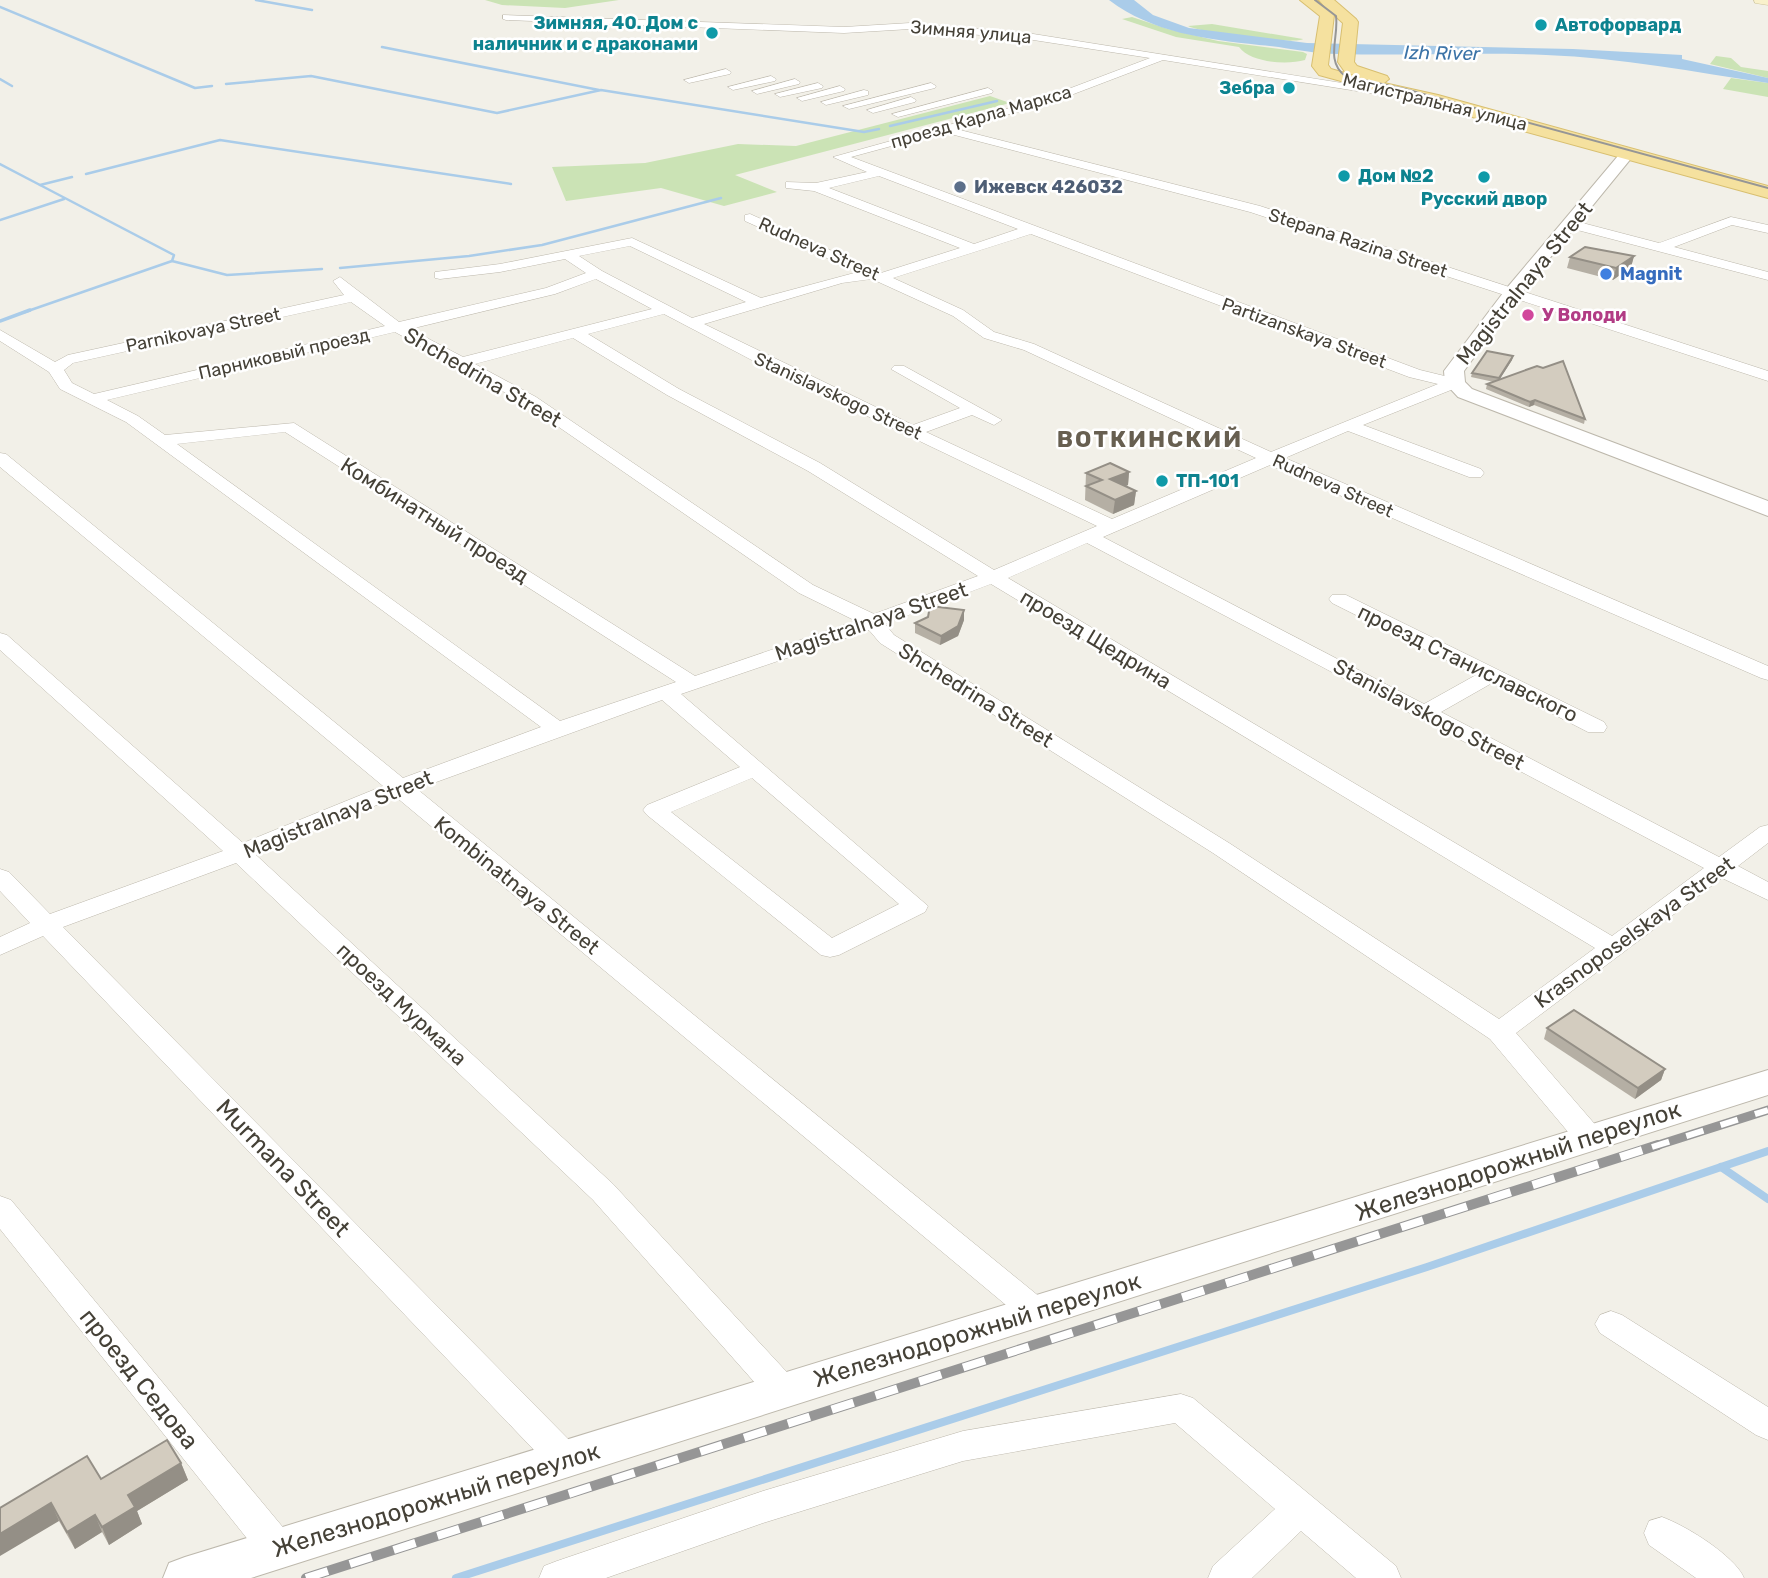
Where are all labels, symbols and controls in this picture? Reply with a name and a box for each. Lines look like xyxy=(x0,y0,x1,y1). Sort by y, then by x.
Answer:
place label: Зимняя, 40. Дом с наличник и с драконами xyxy=(473,12,698,55)
place label: Автофорвард xyxy=(1555,14,1681,36)
street label: Зимняя улица xyxy=(910,16,1032,48)
marker: Автофорвард xyxy=(1533,17,1549,33)
marker: Зимняя, 40. Дом с наличник и с драконами xyxy=(704,25,720,41)
water label: Izh River xyxy=(1404,41,1481,65)
street label: Магистральная улица xyxy=(1341,68,1529,136)
place label: Зебра xyxy=(1219,77,1275,99)
marker: Зебра xyxy=(1281,80,1297,96)
street label: проезд Карла Маркса xyxy=(888,81,1074,153)
place label: Дом №2 xyxy=(1358,165,1434,187)
marker: Дом №2 xyxy=(1336,168,1352,184)
marker: Русский двор xyxy=(1476,169,1492,185)
place label: Ижевск 426032 xyxy=(974,176,1123,198)
marker: Ижевск 426032 xyxy=(952,179,968,195)
place label: Русский двор xyxy=(1421,188,1547,210)
street label: Magistralnaya Street xyxy=(1451,197,1597,369)
street label: Stepana Razina Street xyxy=(1266,204,1450,282)
street label: Rudneva Street xyxy=(755,213,883,285)
place label: Magnit xyxy=(1620,263,1682,285)
marker: Magnit xyxy=(1598,266,1614,282)
street label: Partizanskaya Street xyxy=(1219,293,1389,373)
street label: Parnikovaya Street xyxy=(124,303,282,357)
place label: У Володи xyxy=(1542,304,1627,326)
marker: У Володи xyxy=(1520,307,1536,323)
street label: Shchedrina Street xyxy=(400,322,566,432)
street label: Парниковый проезд xyxy=(196,324,372,384)
street label: Stanislavskogo Street xyxy=(751,348,925,444)
district label: ВОТКИНСКИЙ xyxy=(1057,425,1243,453)
street label: Rudneva Street xyxy=(1269,450,1397,522)
street label: Комбинатный проезд xyxy=(336,452,534,588)
place label: ТП-101 xyxy=(1176,470,1239,492)
marker: ТП-101 xyxy=(1154,473,1170,489)
street label: Magistralnaya Street xyxy=(771,576,971,666)
street label: проезд Щедрина xyxy=(1016,584,1176,694)
street label: проезд Станиславского xyxy=(1354,599,1582,727)
street label: Shchedrina Street xyxy=(894,637,1058,753)
street label: Stanislavskogo Street xyxy=(1329,653,1529,775)
street label: Magistralnaya Street xyxy=(240,765,436,863)
street label: Kombinatnaya Street xyxy=(429,811,605,959)
street label: Krasnoposelskaya Street xyxy=(1529,851,1739,1013)
street label: проезд Мурмана xyxy=(332,937,472,1071)
street label: Murmana Street xyxy=(210,1093,356,1243)
street label: Железнодорожный переулок xyxy=(1352,1095,1684,1227)
street label: Железнодорожный переулок xyxy=(810,1267,1144,1393)
street label: проезд Седова xyxy=(74,1303,204,1455)
street label: Железнодорожный переулок xyxy=(269,1437,603,1563)

